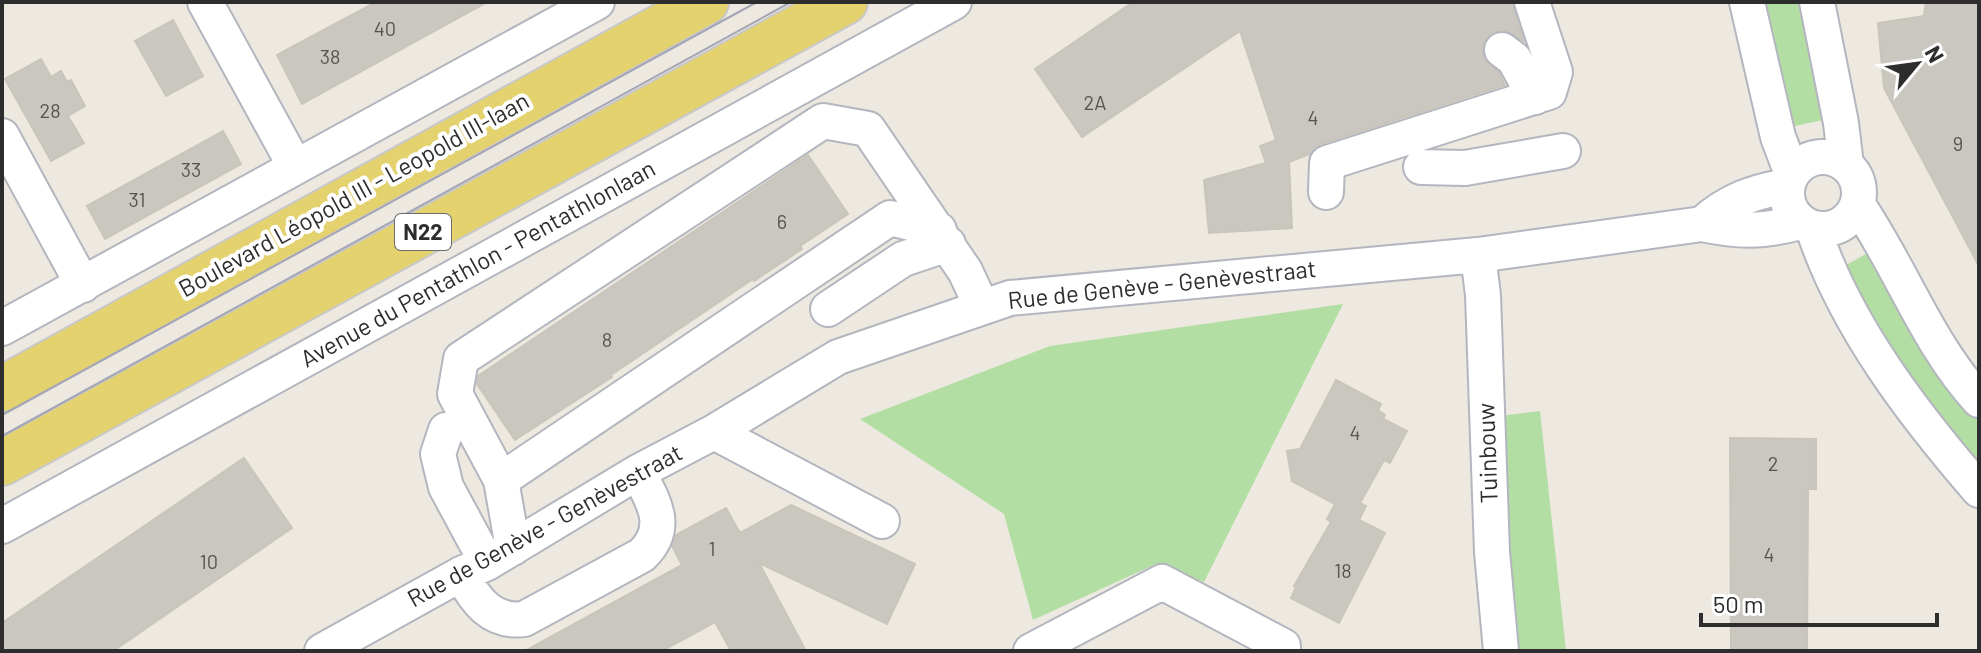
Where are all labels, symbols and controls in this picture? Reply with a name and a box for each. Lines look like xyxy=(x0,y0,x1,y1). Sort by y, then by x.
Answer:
house number: 40 xyxy=(374,16,396,40)
north arrow xyxy=(1877,24,1957,104)
text: N xyxy=(1920,41,1950,67)
house number: 38 xyxy=(320,44,340,68)
street label: Boulevard Léopold III - Leopold III-laan xyxy=(173,85,533,302)
house number: 2A xyxy=(1084,90,1106,114)
house number: 28 xyxy=(39,98,61,122)
house number: 4 xyxy=(1307,105,1319,129)
house number: 9 xyxy=(1953,131,1963,155)
street label: Avenue du Pentathlon - Pentathlonlaan xyxy=(295,153,660,373)
house number: 33 xyxy=(181,157,201,181)
house number: 31 xyxy=(128,187,146,211)
house number: 6 xyxy=(777,209,787,233)
road number: N22 xyxy=(395,214,451,250)
street label: Rue de Genève - Genèvestraat xyxy=(1006,253,1317,314)
house number: 8 xyxy=(602,327,612,351)
street label: Tuinbouw xyxy=(1470,402,1503,504)
house number: 4 xyxy=(1349,420,1361,444)
street label: Rue de Genève - Genèvestraat xyxy=(402,437,687,612)
house number: 2 xyxy=(1768,451,1778,475)
house number: 1 xyxy=(709,536,716,560)
house number: 4 xyxy=(1763,542,1775,566)
house number: 10 xyxy=(200,549,218,573)
house number: 18 xyxy=(1334,558,1352,582)
scale bar xyxy=(1701,577,1937,627)
text: 50 m xyxy=(1713,589,1764,618)

